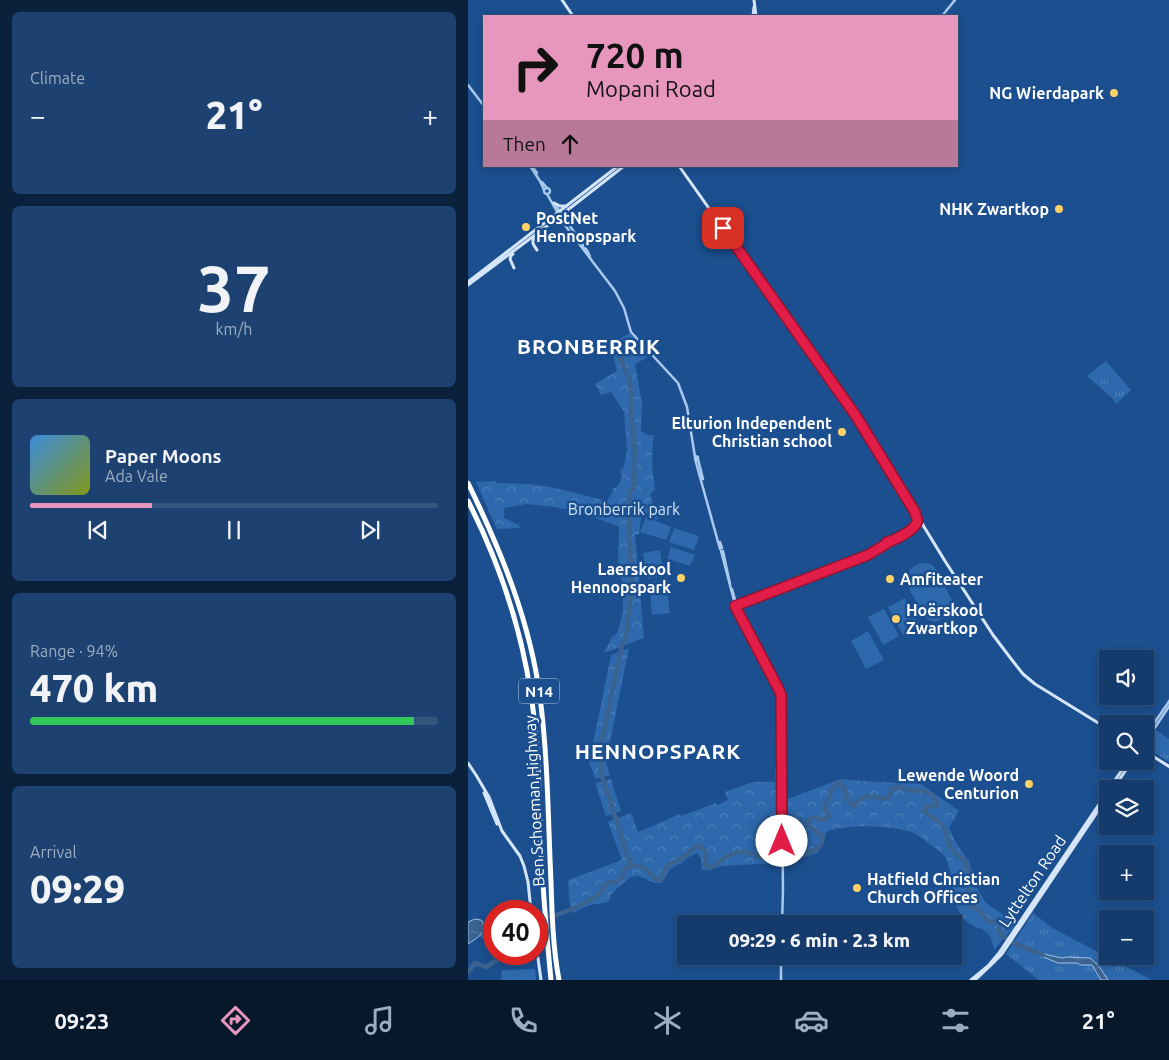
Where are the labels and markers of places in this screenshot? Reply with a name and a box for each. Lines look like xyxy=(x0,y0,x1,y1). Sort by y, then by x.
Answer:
place label: NG Wierdapark xyxy=(989,84,1104,102)
marker: NG Wierdapark xyxy=(1108,87,1120,99)
place label: NHK Zwartkop xyxy=(939,200,1049,218)
marker: NHK Zwartkop xyxy=(1053,203,1065,215)
pin xyxy=(702,207,744,249)
place label: PostNet Hennopspark xyxy=(536,209,636,245)
marker: PostNet Hennopspark xyxy=(520,221,532,233)
place label: Elturion Independent Christian school xyxy=(671,414,832,450)
marker: Elturion Independent Christian school xyxy=(836,426,848,438)
place label: Laerskool Hennopspark xyxy=(571,560,671,596)
place label: Amfiteater xyxy=(900,570,983,588)
marker: Laerskool Hennopspark xyxy=(675,572,687,584)
marker: Amfiteater xyxy=(884,573,896,585)
place label: Hoërskool Zwartkop xyxy=(906,601,983,637)
marker: Hoërskool Zwartkop xyxy=(890,613,902,625)
place label: Lewende Woord Centurion xyxy=(898,766,1019,802)
marker: Lewende Woord Centurion xyxy=(1023,778,1035,790)
place label: Hatfield Christian Church Offices xyxy=(867,870,1000,906)
marker: Hatfield Christian Church Offices xyxy=(851,882,863,894)

